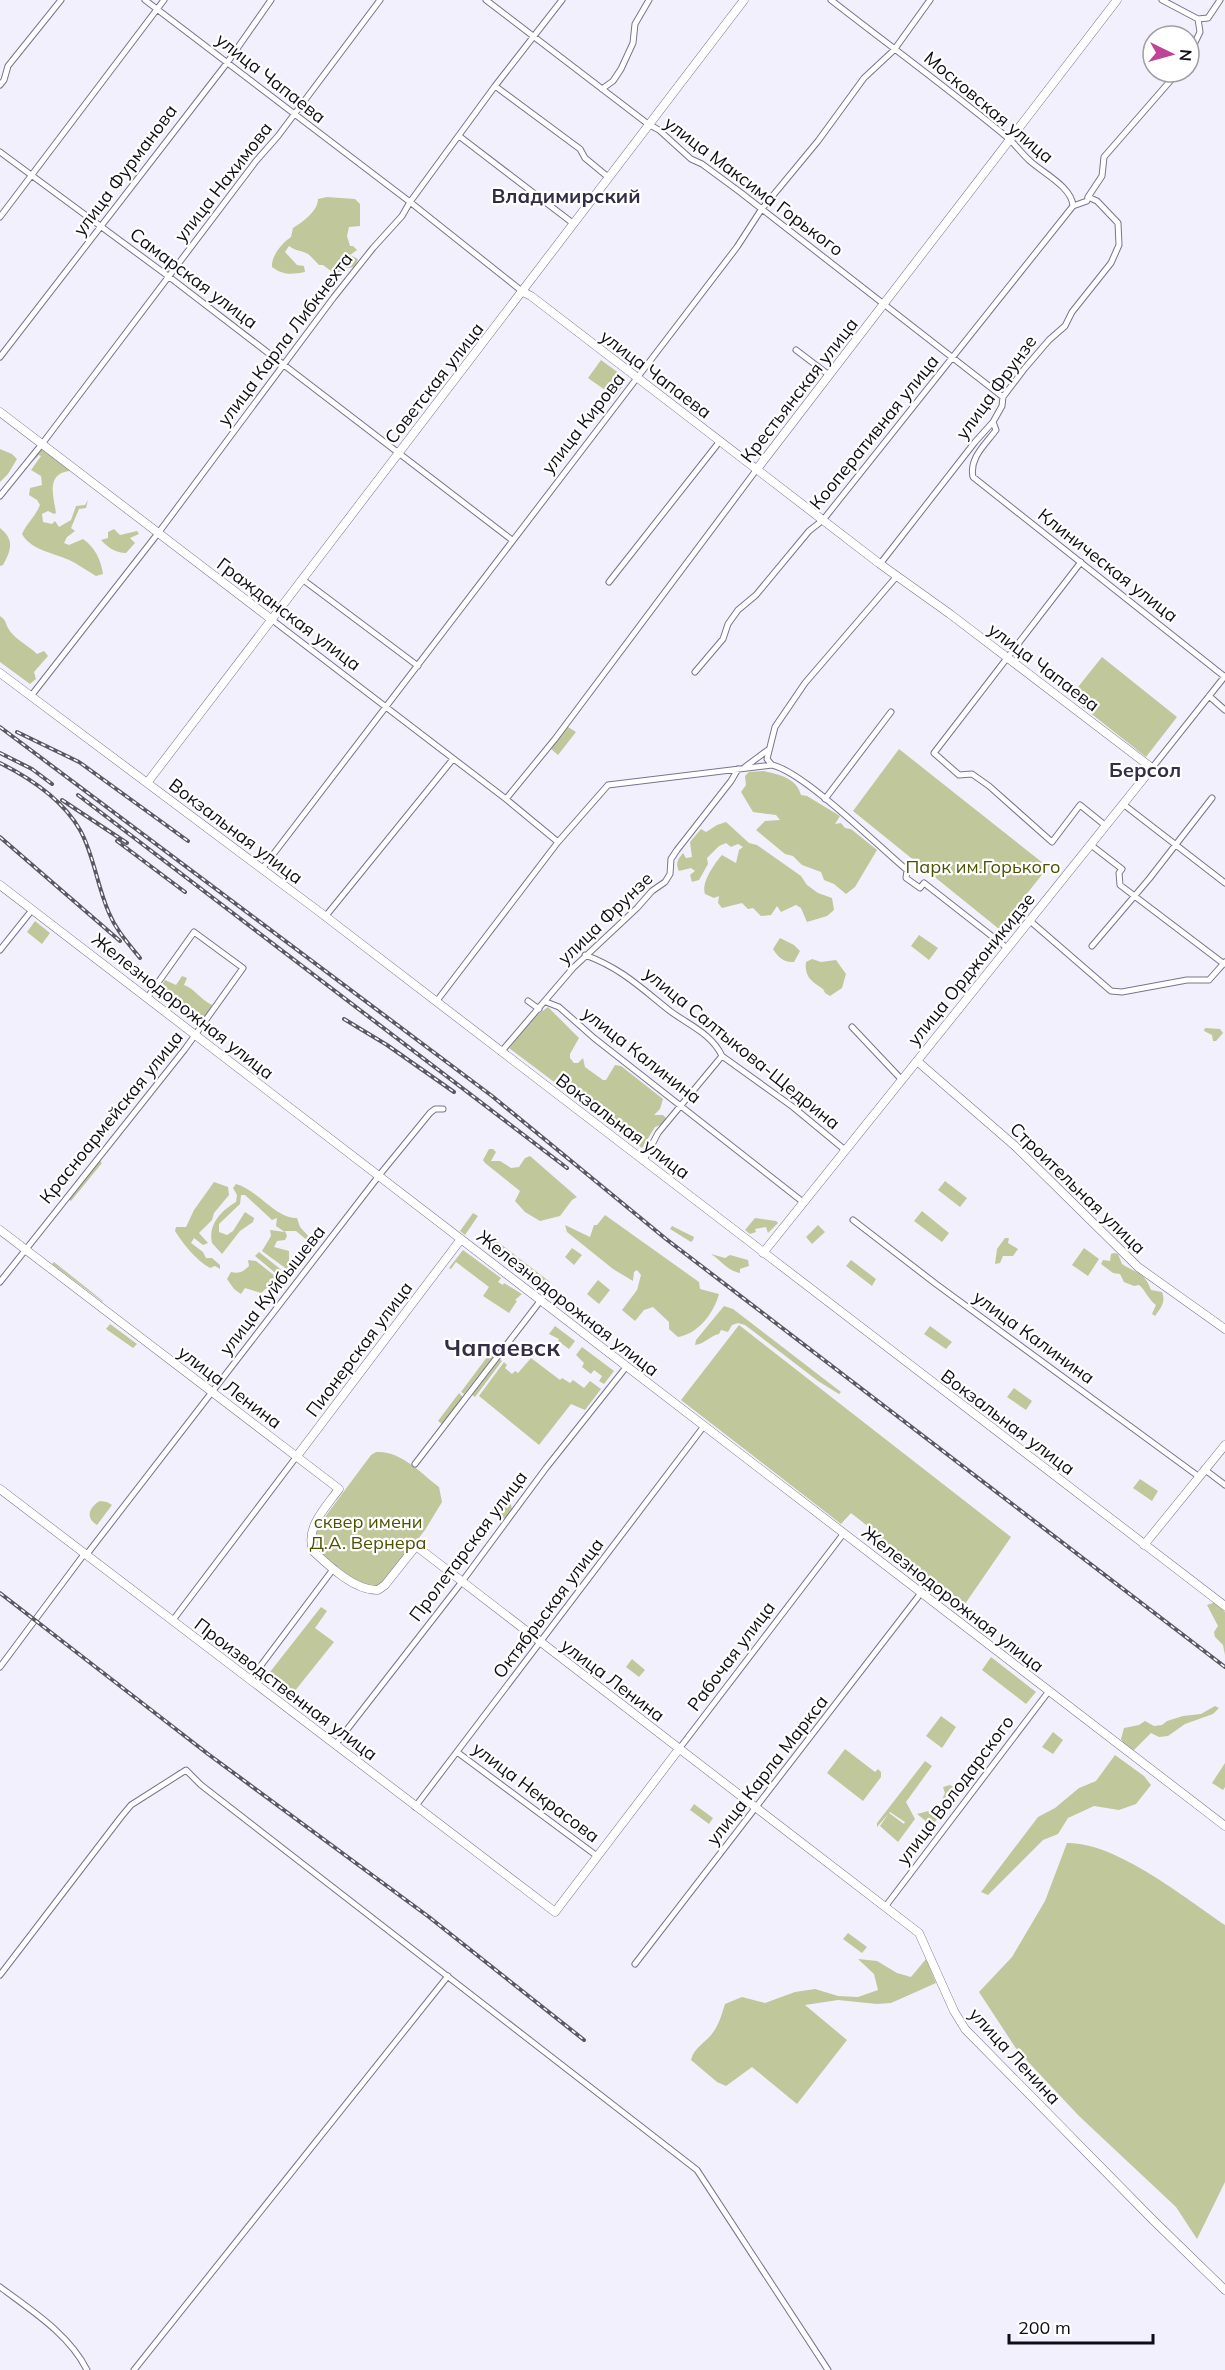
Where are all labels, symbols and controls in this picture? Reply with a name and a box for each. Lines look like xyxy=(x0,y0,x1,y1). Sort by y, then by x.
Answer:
north arrow xyxy=(1141,24,1201,84)
street label: улица Чапаева xyxy=(211,28,331,128)
street label: Московская улица xyxy=(920,46,1058,168)
text: N xyxy=(1175,48,1196,62)
street label: улица Фурманова xyxy=(68,100,182,240)
street label: улица Максима Горького xyxy=(660,111,848,261)
street label: улица Нахимова xyxy=(169,117,277,247)
district label: Владимирский xyxy=(492,183,640,208)
street label: Самарская улица xyxy=(126,222,262,334)
street label: улица Карла Либкнехта xyxy=(212,248,358,430)
street label: Крестьянская улица xyxy=(735,313,863,467)
street label: Советская улица xyxy=(380,318,488,448)
street label: улица Чапаева xyxy=(596,325,716,423)
street label: улица Фрунзе xyxy=(950,330,1042,444)
street label: Кооперативная улица xyxy=(804,350,944,514)
street label: улица Кирова xyxy=(536,368,630,478)
street label: Клиническая улица xyxy=(1033,503,1183,627)
street label: Гражданская улица xyxy=(212,552,366,676)
street label: улица Чапаева xyxy=(984,618,1104,716)
district label: Берсол xyxy=(1109,757,1181,782)
street label: Вокзальная улица xyxy=(164,773,308,889)
park label: Парк им.Горького xyxy=(906,855,1060,878)
street label: улица Фрунзе xyxy=(553,867,657,969)
street label: улица Орджоникидзе xyxy=(902,888,1040,1050)
street label: Железнодорожная улица xyxy=(87,928,279,1084)
street label: улица Салтыкова-Щедрина xyxy=(639,962,845,1134)
street label: улица Калинина xyxy=(578,1001,706,1109)
street label: Красноармейская улица xyxy=(34,1026,188,1208)
street label: Вокзальная улица xyxy=(551,1068,695,1184)
street label: Строительная улица xyxy=(1005,1117,1151,1259)
street label: улица Куйбышева xyxy=(214,1220,330,1360)
street label: Железнодорожная улица xyxy=(472,1225,664,1381)
street label: Пионерская улица xyxy=(301,1277,417,1421)
street label: улица Калинина xyxy=(969,1285,1099,1389)
district label: Чапаевск xyxy=(444,1332,560,1362)
street label: улица Ленина xyxy=(174,1340,286,1434)
street label: Вокзальная улица xyxy=(936,1364,1080,1480)
street label: Пролетарская улица xyxy=(404,1466,532,1626)
park label: сквер имени Д.А. Вернера xyxy=(309,1510,427,1554)
street label: Железнодорожная улица xyxy=(857,1521,1049,1677)
street label: Октябрьская улица xyxy=(488,1533,608,1683)
street label: Рабочая улица xyxy=(682,1597,780,1715)
street label: Производственная улица xyxy=(190,1613,382,1765)
street label: улица Ленина xyxy=(557,1633,669,1727)
street label: улица Карла Маркса xyxy=(701,1690,833,1850)
street label: улица Володарского xyxy=(891,1711,1019,1869)
street label: улица Некрасова xyxy=(468,1737,604,1847)
street label: улица Ленина xyxy=(964,2003,1066,2109)
scale bar xyxy=(1009,2307,1153,2345)
text: 200 m xyxy=(1018,2316,1071,2339)

